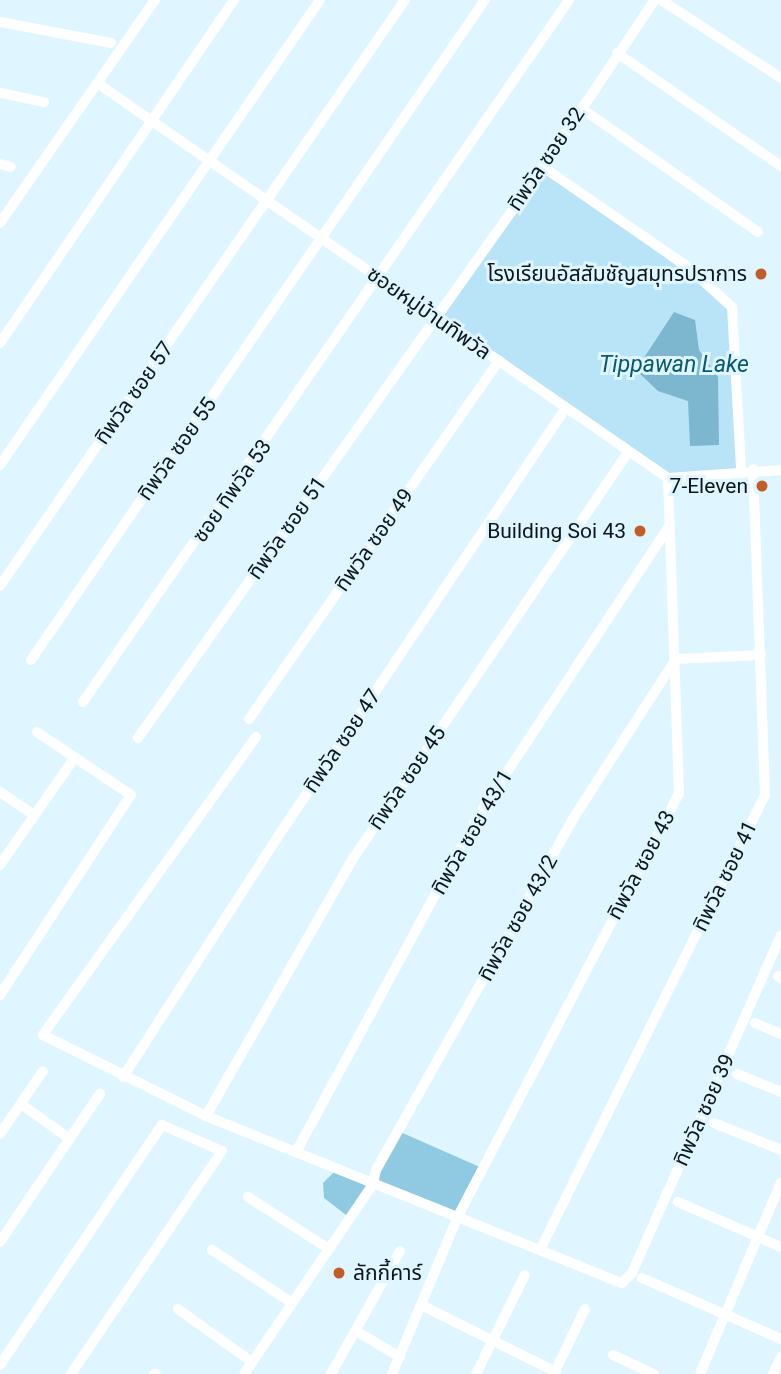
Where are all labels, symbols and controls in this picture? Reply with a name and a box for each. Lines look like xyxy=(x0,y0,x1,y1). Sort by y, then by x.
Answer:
street label: ทิพวัล ซอย 32 xyxy=(502,102,590,216)
street label: ซอยหมู่บ้านทิพวัล xyxy=(362,261,496,365)
place label: โรงเรียนอัสสัมชัญสมุทรปราการ xyxy=(487,261,747,287)
marker: โรงเรียนอัสสัมชัญสมุทรปราการ xyxy=(753,266,769,282)
street label: ทิพวัล ซอย 57 xyxy=(89,337,179,449)
water label: Tippawan Lake xyxy=(599,351,749,379)
street label: ทิพวัล ซอย 55 xyxy=(132,393,222,505)
street label: ซอย ทิพวัล 53 xyxy=(187,435,277,547)
street label: ทิพวัล ซอย 51 xyxy=(242,472,332,584)
place label: 7-Eleven xyxy=(670,473,748,499)
marker: 7-Eleven xyxy=(754,478,770,494)
street label: ทิพวัล ซอย 49 xyxy=(329,484,419,596)
place label: Building Soi 43 xyxy=(487,518,626,544)
marker: Building Soi 43 xyxy=(632,523,648,539)
street label: ทิพวัล ซอย 47 xyxy=(298,684,386,798)
street label: ทิพวัล ซอย 45 xyxy=(363,721,451,835)
street label: ทิพวัล ซอย 43/1 xyxy=(426,765,518,899)
street label: ทิพวัล ซอย 43 xyxy=(602,806,680,924)
street label: ทิพวัล ซอย 41 xyxy=(687,817,763,935)
street label: ทิพวัล ซอย 43/2 xyxy=(473,850,563,986)
street label: ทิพวัล ซอย 39 xyxy=(668,1050,740,1170)
place label: ลักกี้คาร์ xyxy=(353,1260,422,1286)
marker: ลักกี้คาร์ xyxy=(331,1265,347,1281)

